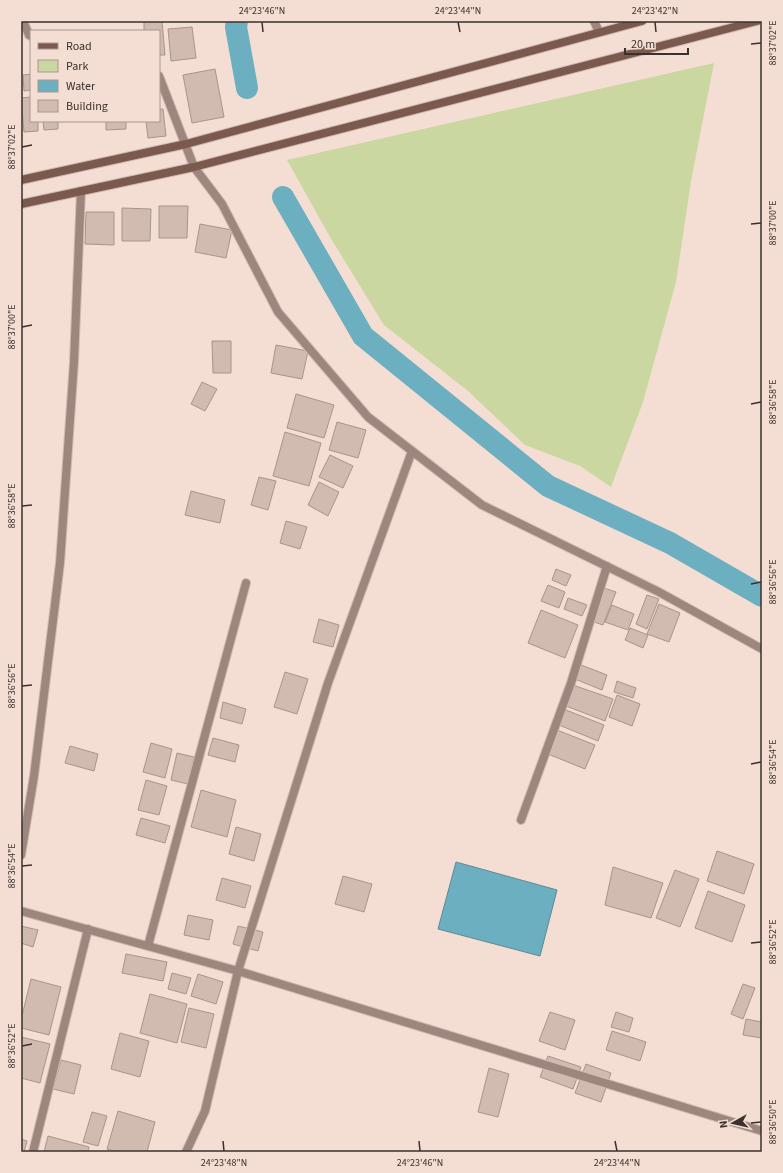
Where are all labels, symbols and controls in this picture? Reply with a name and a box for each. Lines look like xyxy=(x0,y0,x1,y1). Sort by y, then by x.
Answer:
text: 24°23'46"N xyxy=(239,4,285,18)
text: 24°23'44"N xyxy=(435,4,481,18)
text: 24°23'42"N xyxy=(632,4,678,18)
text: 88°37'02"E xyxy=(766,20,780,66)
legend xyxy=(30,30,160,122)
scale bar xyxy=(625,30,688,56)
text: 20 m xyxy=(631,36,655,53)
text: Road xyxy=(66,38,92,55)
text: Park xyxy=(66,58,88,75)
text: Water xyxy=(66,78,96,95)
text: Building xyxy=(66,98,108,115)
text: 88°37'02"E xyxy=(5,124,19,170)
text: 88°37'00"E xyxy=(766,200,780,246)
text: 88°37'00"E xyxy=(5,304,19,350)
text: 88°36'58"E xyxy=(766,379,780,425)
text: 88°36'58"E xyxy=(5,483,19,529)
text: 88°36'56"E xyxy=(766,559,780,605)
text: 88°36'56"E xyxy=(5,663,19,709)
text: 88°36'54"E xyxy=(766,739,780,785)
text: 88°36'54"E xyxy=(5,843,19,889)
text: 88°36'52"E xyxy=(766,919,780,965)
text: 88°36'52"E xyxy=(5,1023,19,1069)
text: 88°36'50"E xyxy=(766,1099,780,1145)
north arrow xyxy=(713,1103,753,1143)
text: N xyxy=(716,1120,732,1129)
text: 24°23'48"N xyxy=(201,1156,247,1170)
text: 24°23'46"N xyxy=(397,1156,443,1170)
text: 24°23'44"N xyxy=(594,1156,640,1170)

